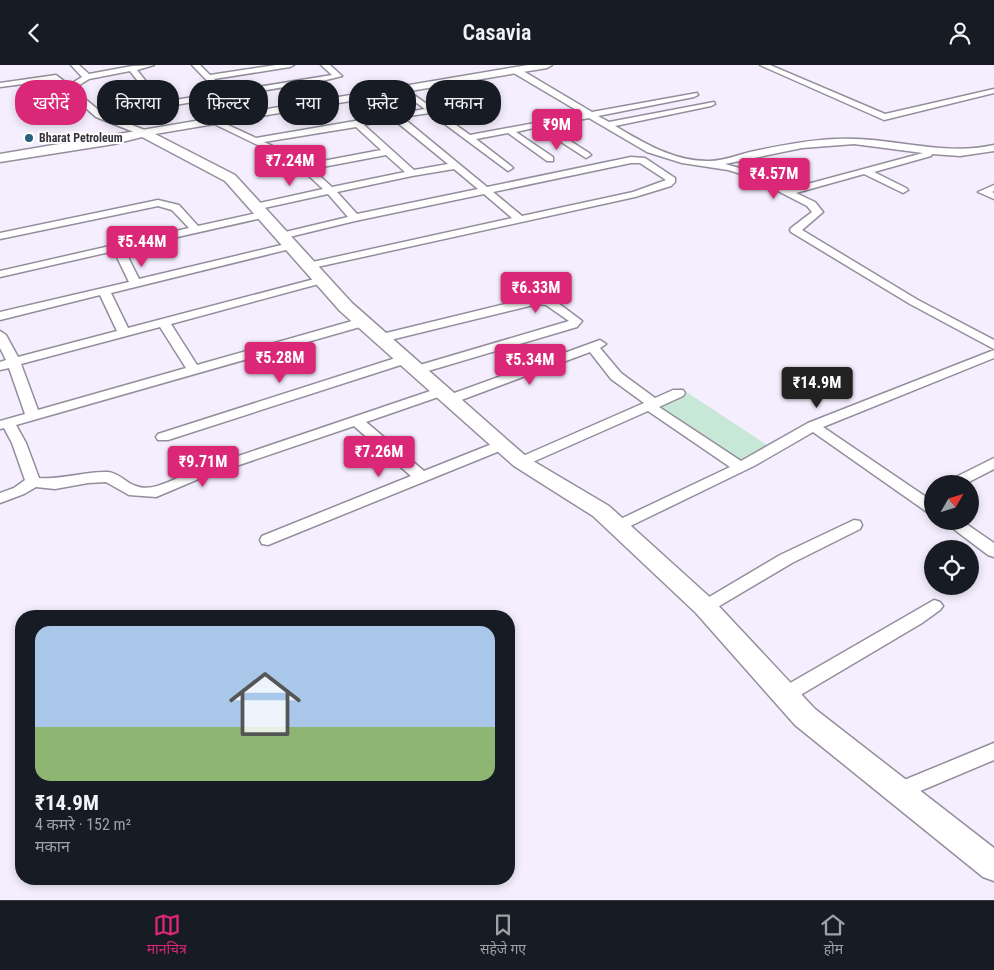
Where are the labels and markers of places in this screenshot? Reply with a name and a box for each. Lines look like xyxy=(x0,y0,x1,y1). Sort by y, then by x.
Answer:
pin: ₹9M xyxy=(533,109,581,151)
place label: Bharat Petroleum xyxy=(39,131,123,145)
marker: Bharat Petroleum xyxy=(23,132,35,144)
pin: ₹7.24M xyxy=(249,145,331,187)
pin: ₹4.57M xyxy=(733,157,815,200)
pin: ₹5.44M xyxy=(101,225,183,268)
pin: ₹6.33M xyxy=(495,271,577,314)
pin: ₹5.28M xyxy=(239,341,321,384)
pin: ₹5.34M xyxy=(489,343,571,386)
pin: ₹14.9M xyxy=(776,367,858,409)
pin: ₹7.26M xyxy=(338,435,420,478)
pin: ₹9.71M xyxy=(162,445,244,488)

